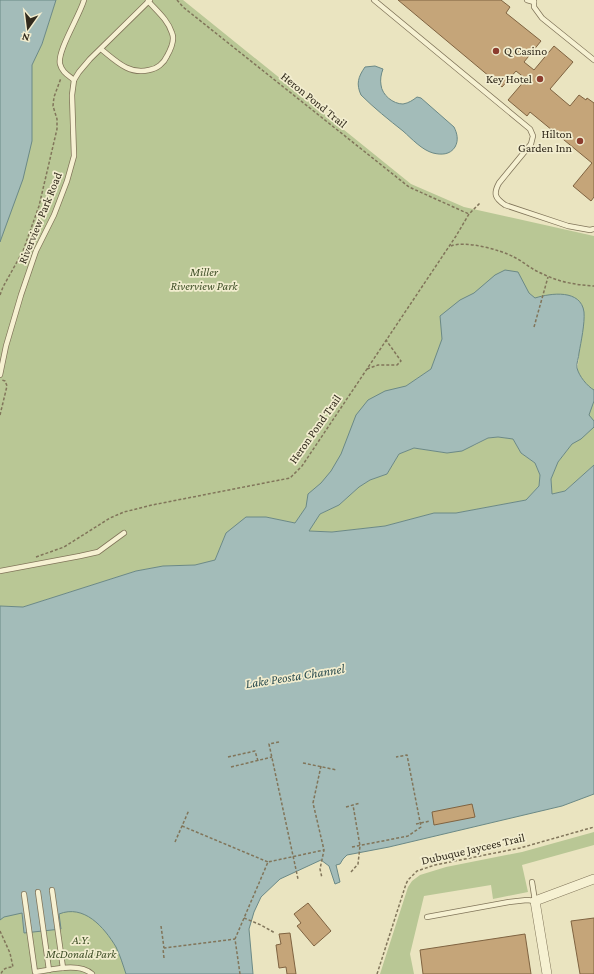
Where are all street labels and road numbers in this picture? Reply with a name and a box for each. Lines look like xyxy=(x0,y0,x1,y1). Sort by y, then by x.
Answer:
street label: Heron Pond Trail xyxy=(278,69,350,131)
street label: Riverview Park Road xyxy=(15,169,65,266)
street label: Heron Pond Trail xyxy=(286,392,344,466)
street label: Dubuque Jaycees Trail xyxy=(420,830,526,868)

